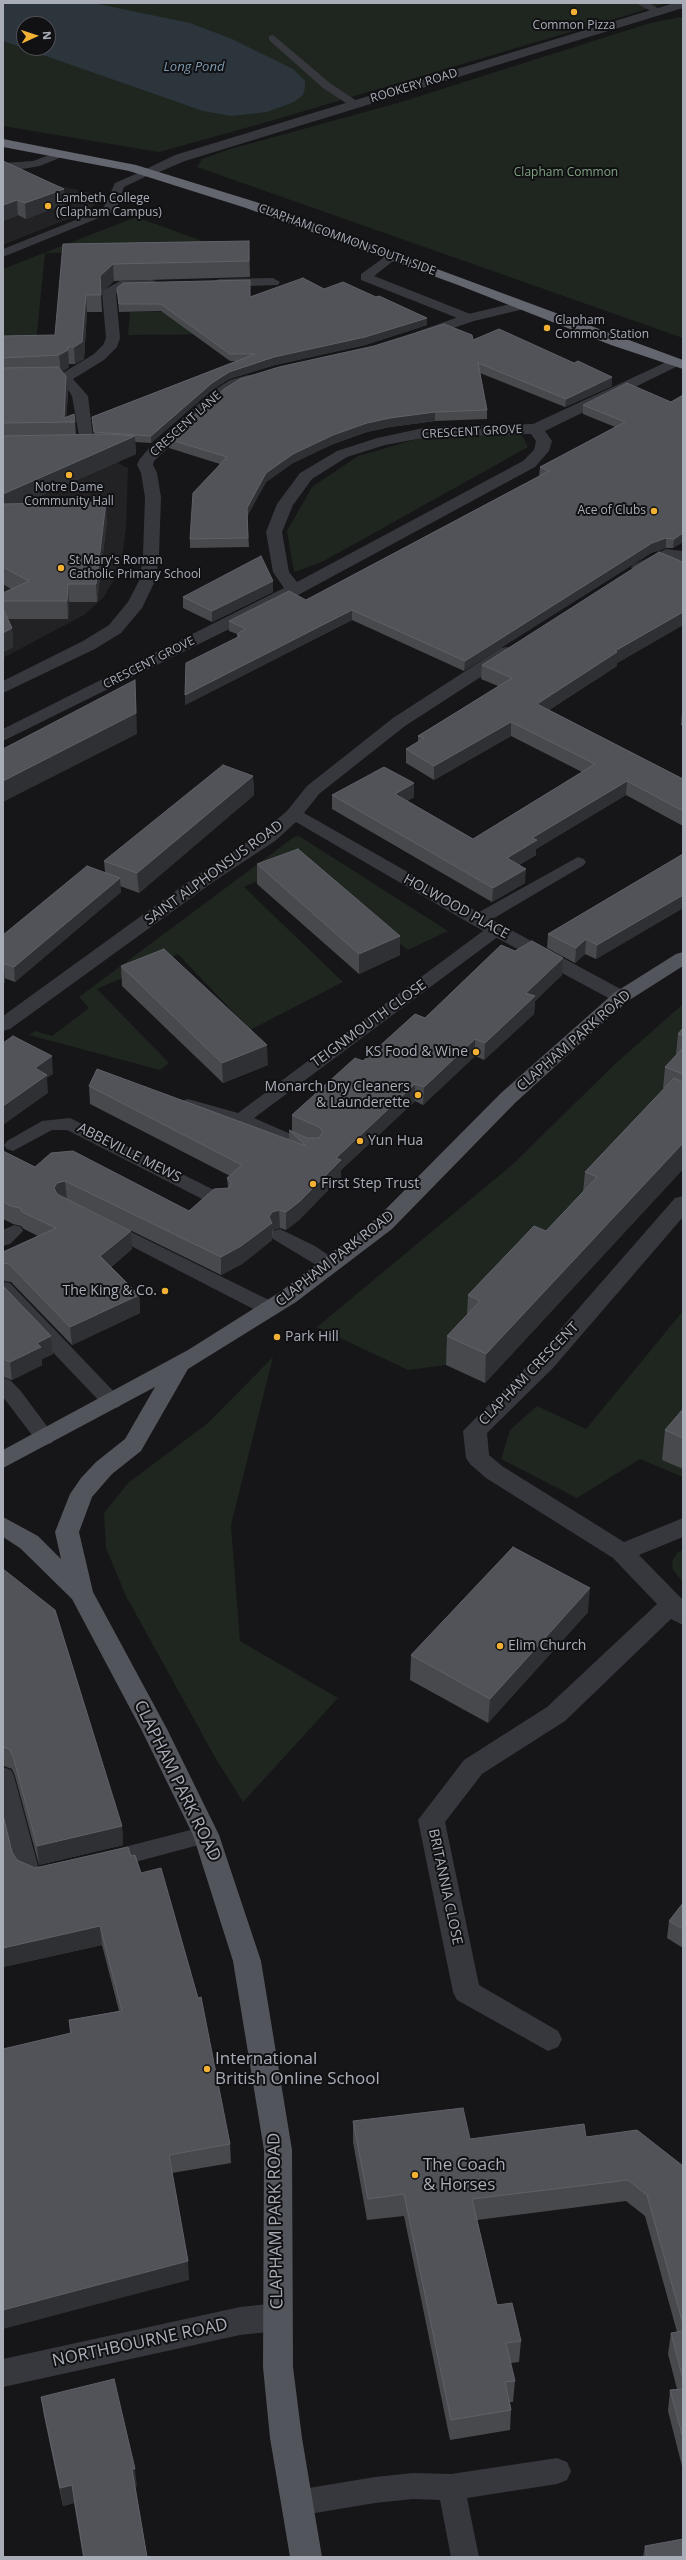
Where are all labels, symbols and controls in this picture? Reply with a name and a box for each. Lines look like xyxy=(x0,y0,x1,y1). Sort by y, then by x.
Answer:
marker: Common Pizza xyxy=(569,7,579,17)
north arrow xyxy=(16,16,56,56)
place label: Common Pizza xyxy=(533,19,615,33)
text: N xyxy=(40,31,55,40)
water label: Long Pond xyxy=(164,59,224,75)
street label: ROOKERY ROAD xyxy=(369,66,459,106)
park label: Clapham Common xyxy=(514,166,618,180)
place label: Lambeth College (Clapham Campus) xyxy=(56,192,162,220)
marker: Lambeth College (Clapham Campus) xyxy=(43,201,53,211)
street label: CLAPHAM COMMON SOUTH SIDE xyxy=(256,201,438,279)
place label: Clapham Common Station xyxy=(555,314,649,342)
marker: Clapham Common Station xyxy=(542,323,552,333)
street label: CRESCENT LANE xyxy=(147,388,225,460)
street label: CRESCENT GROVE xyxy=(421,422,523,442)
marker: Notre Dame Community Hall xyxy=(64,470,74,480)
place label: Notre Dame Community Hall xyxy=(24,481,114,509)
place label: Ace of Clubs xyxy=(577,504,646,518)
marker: Ace of Clubs xyxy=(649,506,659,516)
place label: St Mary's Roman Catholic Primary School xyxy=(69,554,201,582)
marker: St Mary's Roman Catholic Primary School xyxy=(56,563,66,573)
street label: CRESCENT GROVE xyxy=(101,634,197,692)
street label: SAINT ALPHONSUS ROAD xyxy=(142,817,286,929)
street label: HOLWOOD PLACE xyxy=(400,871,512,943)
street label: TEIGNMOUTH CLOSE xyxy=(308,977,430,1071)
street label: CLAPHAM PARK ROAD xyxy=(514,987,634,1095)
place label: KS Food & Wine xyxy=(365,1044,468,1060)
marker: KS Food & Wine xyxy=(471,1047,481,1057)
place label: Monarch Dry Cleaners & Launderette xyxy=(265,1079,410,1112)
marker: Monarch Dry Cleaners & Launderette xyxy=(413,1090,423,1100)
street label: ABBEVILLE MEWS xyxy=(74,1120,184,1186)
place label: Yun Hua xyxy=(368,1133,423,1149)
marker: Yun Hua xyxy=(355,1136,365,1146)
place label: First Step Trust xyxy=(321,1176,419,1192)
marker: First Step Trust xyxy=(308,1179,318,1189)
street label: CLAPHAM PARK ROAD xyxy=(273,1208,397,1310)
place label: The King & Co. xyxy=(63,1283,157,1299)
marker: The King & Co. xyxy=(160,1286,170,1296)
street label: CLAPHAM CRESCENT xyxy=(476,1319,582,1429)
place label: Park Hill xyxy=(285,1329,339,1345)
marker: Park Hill xyxy=(272,1332,282,1342)
place label: Elim Church xyxy=(508,1638,586,1654)
marker: Elim Church xyxy=(495,1641,505,1651)
street label: CLAPHAM PARK ROAD xyxy=(129,1697,225,1865)
street label: BRITANNIA CLOSE xyxy=(425,1827,465,1947)
place label: International British Online School xyxy=(215,2049,380,2089)
marker: International British Online School xyxy=(202,2064,212,2074)
street label: CLAPHAM PARK ROAD xyxy=(264,2133,288,2309)
place label: The Coach & Horses xyxy=(423,2155,506,2195)
marker: The Coach & Horses xyxy=(410,2170,420,2180)
street label: NORTHBOURNE ROAD xyxy=(50,2314,230,2372)

